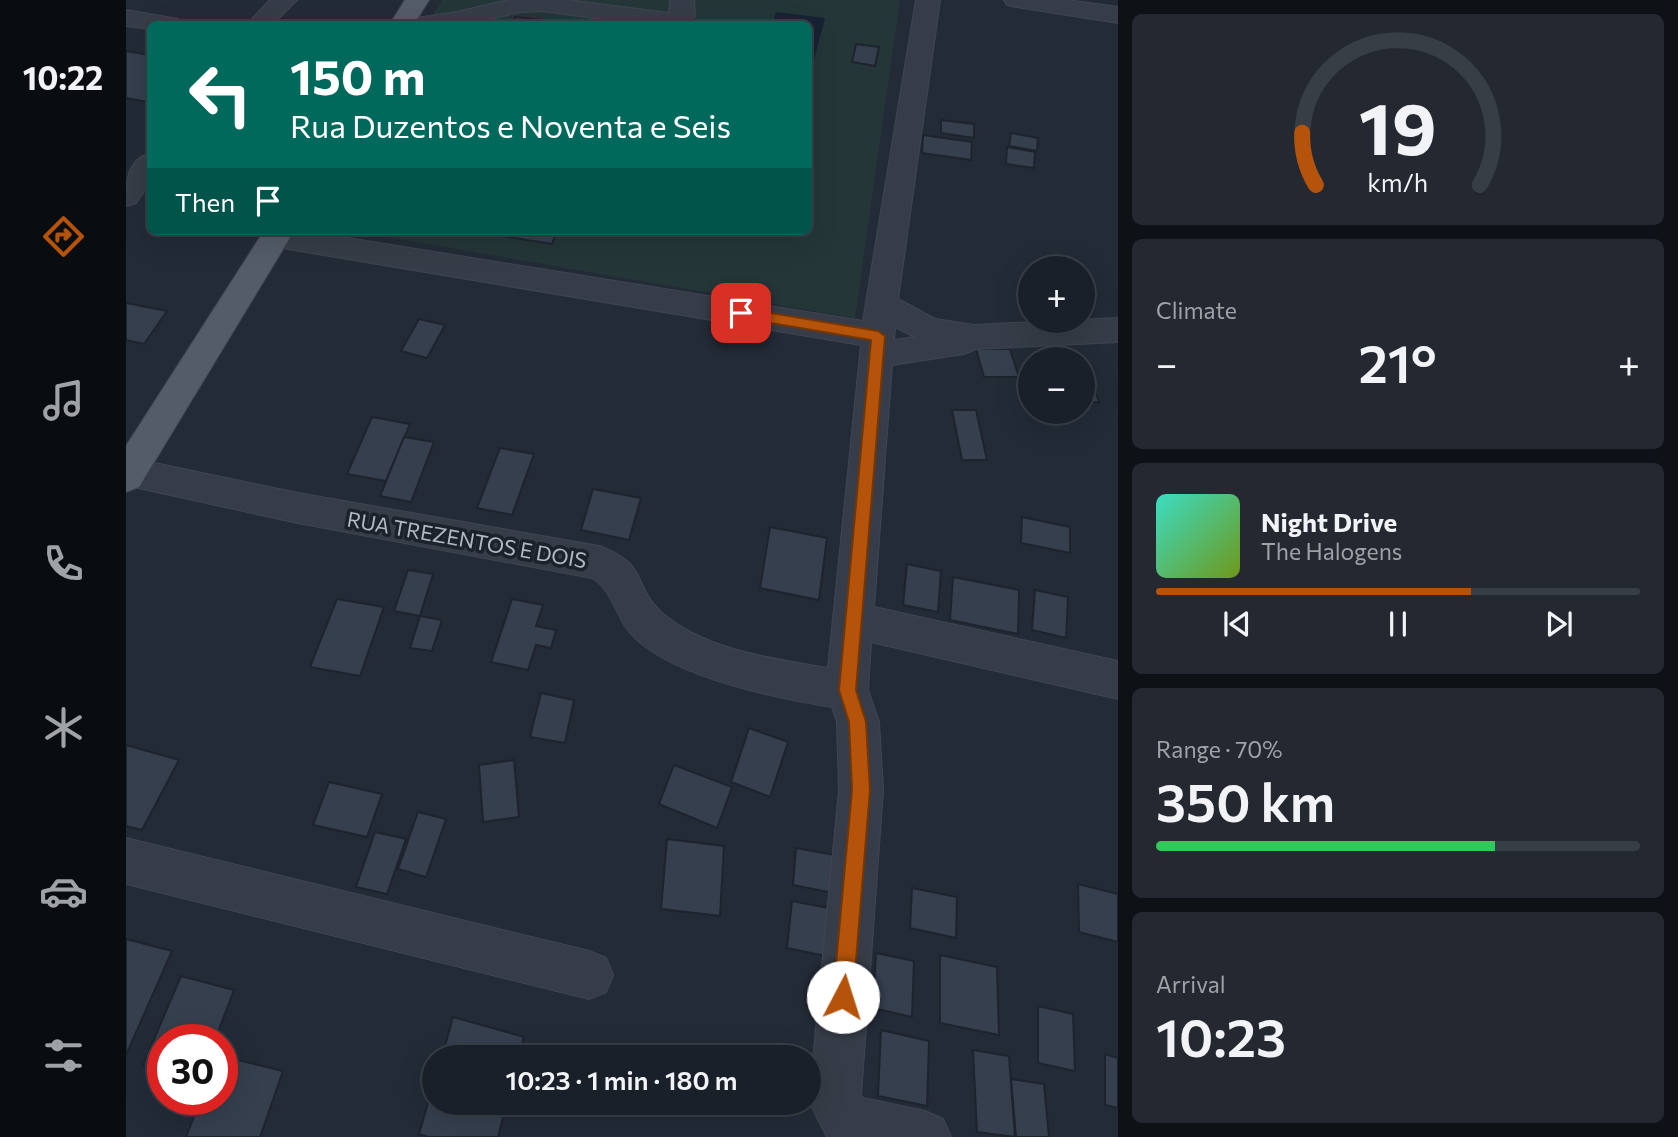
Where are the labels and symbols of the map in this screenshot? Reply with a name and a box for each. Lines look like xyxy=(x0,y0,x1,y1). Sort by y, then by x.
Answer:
pin xyxy=(711,283,771,343)
street label: RUA TREZENTOS E DOIS xyxy=(345,506,589,572)
position arrow xyxy=(806,960,880,1034)
speed limit sign: 30 xyxy=(147,1024,238,1115)

